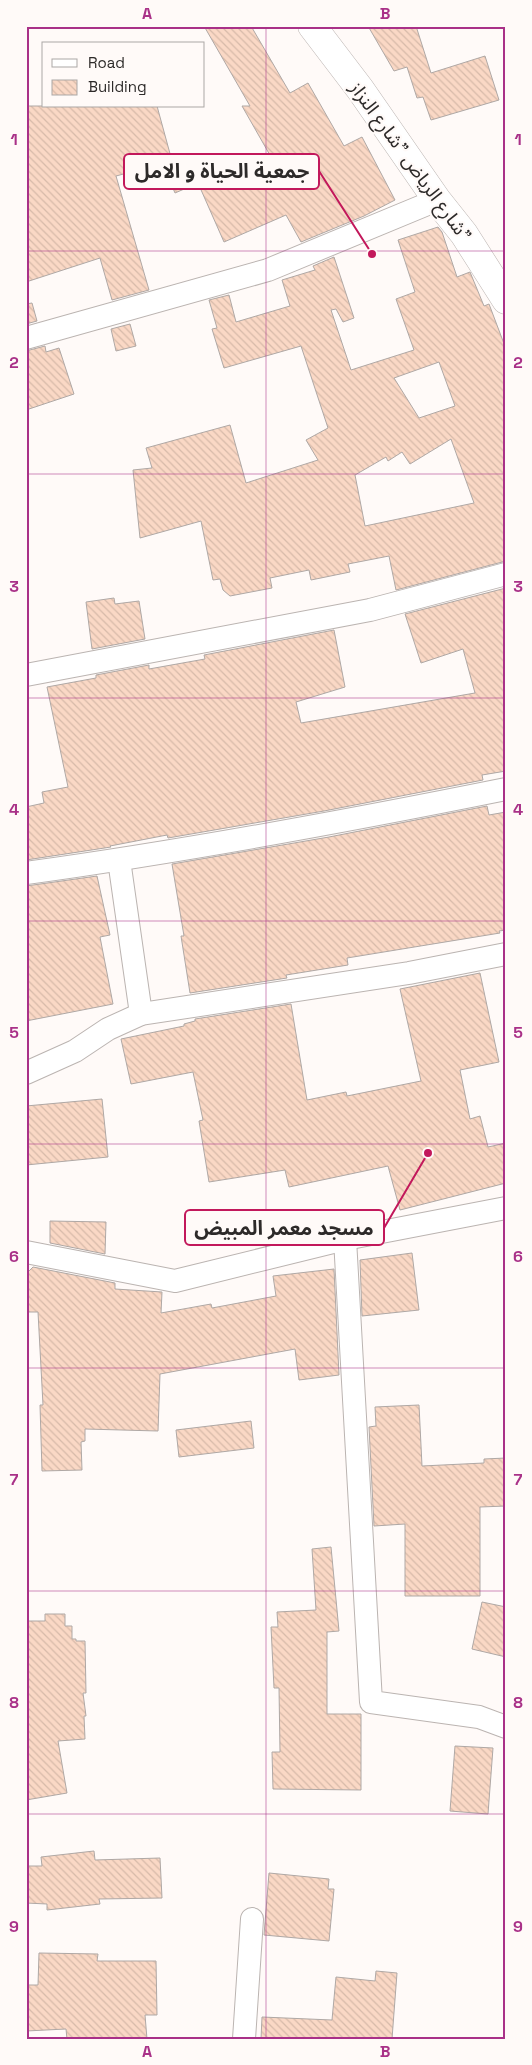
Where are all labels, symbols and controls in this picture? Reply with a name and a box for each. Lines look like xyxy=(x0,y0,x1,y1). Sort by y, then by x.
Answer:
text: A xyxy=(142,3,152,24)
text: B xyxy=(380,3,390,24)
legend xyxy=(42,42,205,108)
text: Road xyxy=(88,53,125,72)
street label: شارع الرياض "شارع النزاز" xyxy=(343,76,477,247)
text: Building xyxy=(88,77,147,96)
text: 1 xyxy=(10,129,18,150)
text: 1 xyxy=(514,129,522,150)
callout: جمعية الحياة و الامل xyxy=(124,154,319,189)
text: جمعية الحياة و الامل xyxy=(135,158,310,184)
text: 2 xyxy=(9,352,19,373)
text: 2 xyxy=(513,352,523,373)
text: 3 xyxy=(9,576,19,597)
text: 3 xyxy=(513,576,523,597)
text: 4 xyxy=(9,799,19,820)
text: 4 xyxy=(513,799,523,820)
text: 5 xyxy=(9,1022,19,1043)
text: 5 xyxy=(513,1022,523,1043)
callout: مسجد معمر المبيض xyxy=(185,1210,384,1245)
text: مسجد معمر المبيض xyxy=(194,1215,374,1241)
text: 6 xyxy=(9,1246,19,1267)
text: 6 xyxy=(513,1246,523,1267)
text: 7 xyxy=(10,1469,19,1490)
text: 7 xyxy=(514,1469,523,1490)
text: 8 xyxy=(9,1692,19,1713)
text: 8 xyxy=(513,1692,523,1713)
text: 9 xyxy=(9,1916,19,1937)
text: 9 xyxy=(513,1916,523,1937)
text: A xyxy=(142,2041,152,2062)
text: B xyxy=(380,2041,390,2062)

